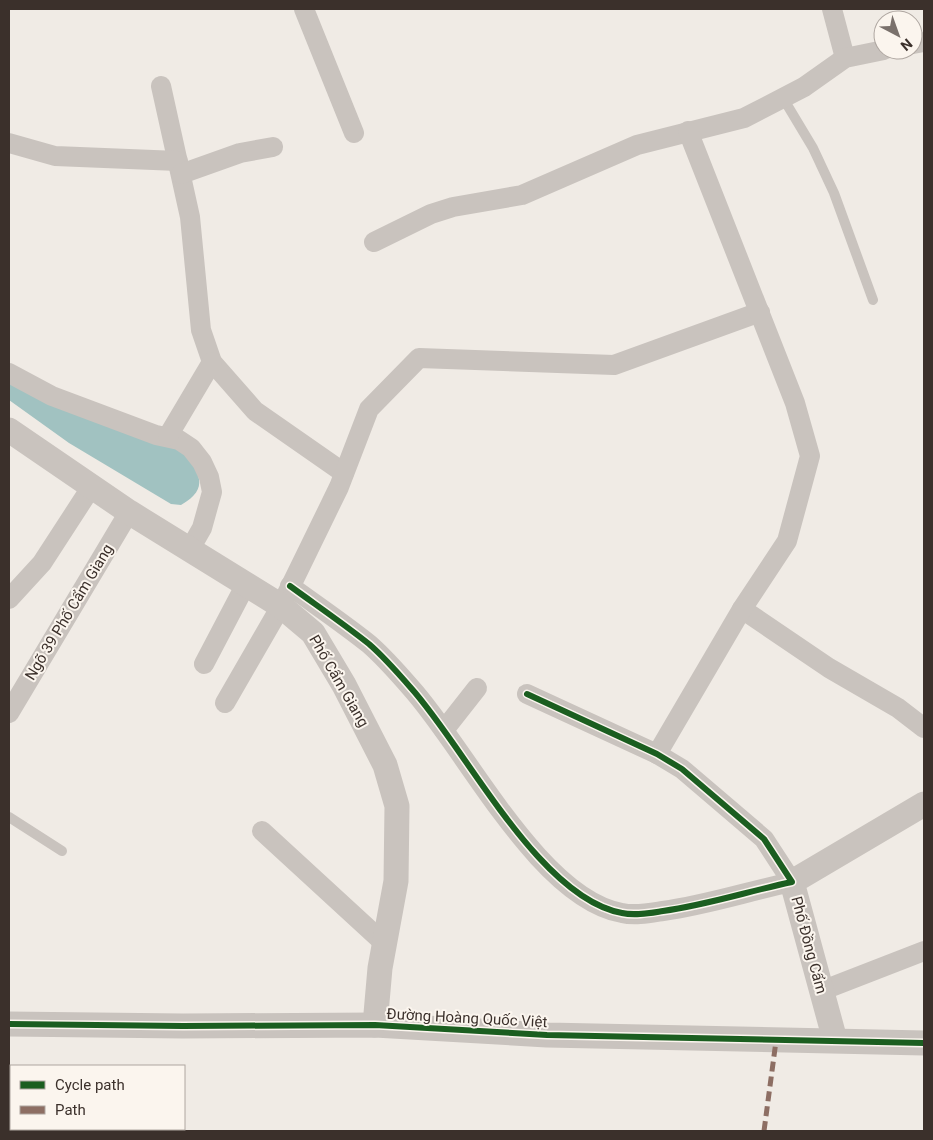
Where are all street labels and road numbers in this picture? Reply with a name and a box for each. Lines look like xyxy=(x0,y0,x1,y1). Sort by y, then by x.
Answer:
street label: Ngõ 39 Phố Cẩm Giang xyxy=(21,541,117,683)
street label: Phố Cẩm Giang xyxy=(305,632,373,730)
street label: Phố Đồng Cẩm xyxy=(787,894,831,996)
street label: Đường Hoàng Quốc Việt xyxy=(386,1005,548,1031)

